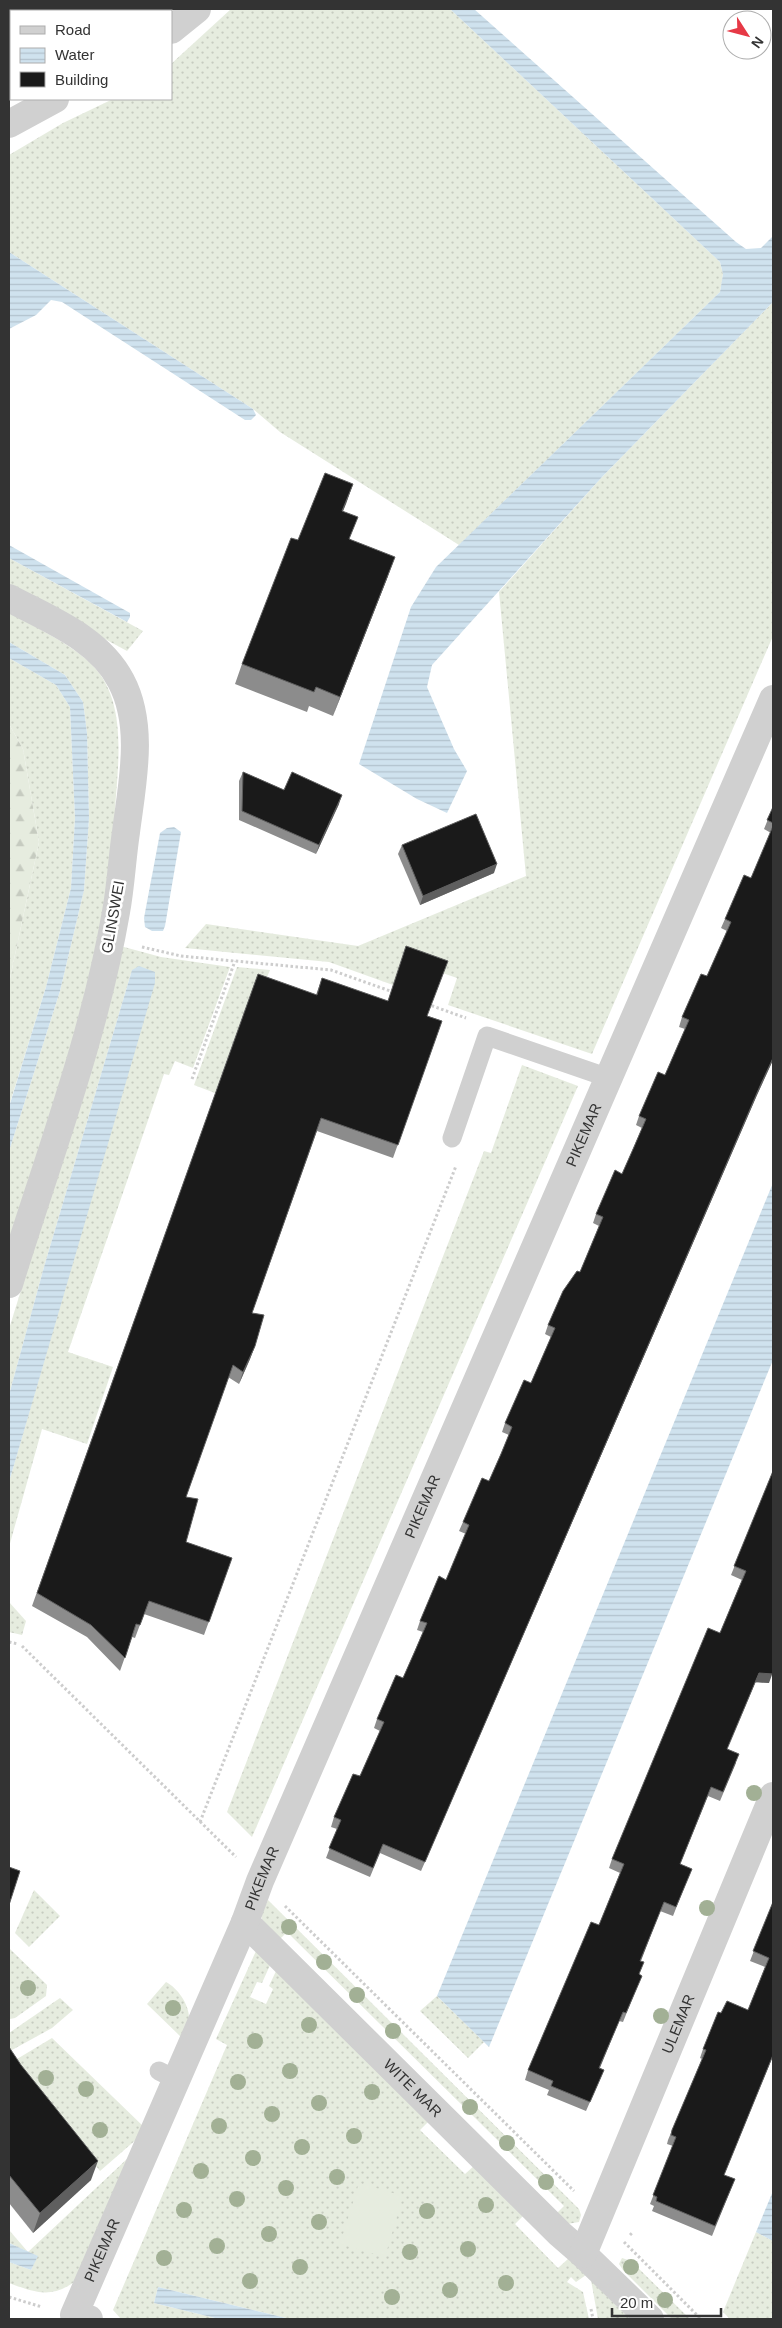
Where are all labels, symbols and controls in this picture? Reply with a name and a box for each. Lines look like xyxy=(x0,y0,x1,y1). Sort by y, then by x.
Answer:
legend xyxy=(10,10,172,100)
north arrow xyxy=(722,10,772,60)
text: Road xyxy=(55,21,91,38)
text: N xyxy=(748,34,767,51)
text: Water xyxy=(55,46,94,63)
text: Building xyxy=(55,71,108,88)
street label: GLINSWEI xyxy=(98,879,127,955)
street label: PIKEMAR xyxy=(562,1100,605,1169)
street label: PIKEMAR xyxy=(401,1472,443,1541)
street label: PIKEMAR xyxy=(241,1843,282,1912)
street label: ULEMAR xyxy=(658,1992,698,2056)
street label: WITE MAR xyxy=(380,2055,446,2120)
street label: PIKEMAR xyxy=(80,2216,123,2285)
scale bar xyxy=(612,2286,721,2318)
text: 20 m xyxy=(620,2294,653,2311)

